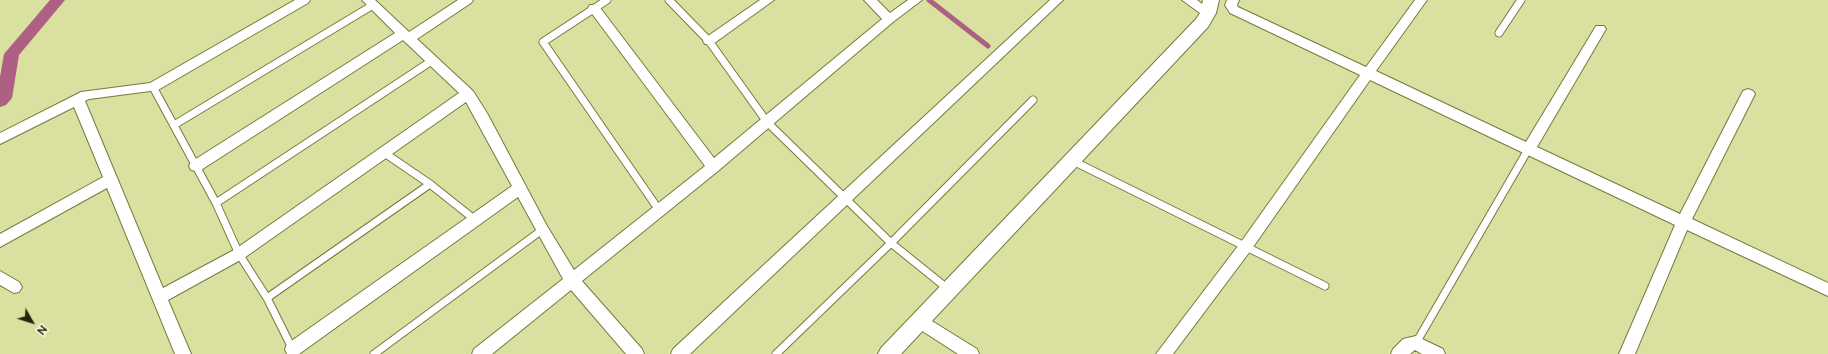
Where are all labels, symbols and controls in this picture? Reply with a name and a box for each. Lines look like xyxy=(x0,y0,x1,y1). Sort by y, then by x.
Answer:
north arrow xyxy=(12,302,52,342)
text: N xyxy=(34,323,49,337)

